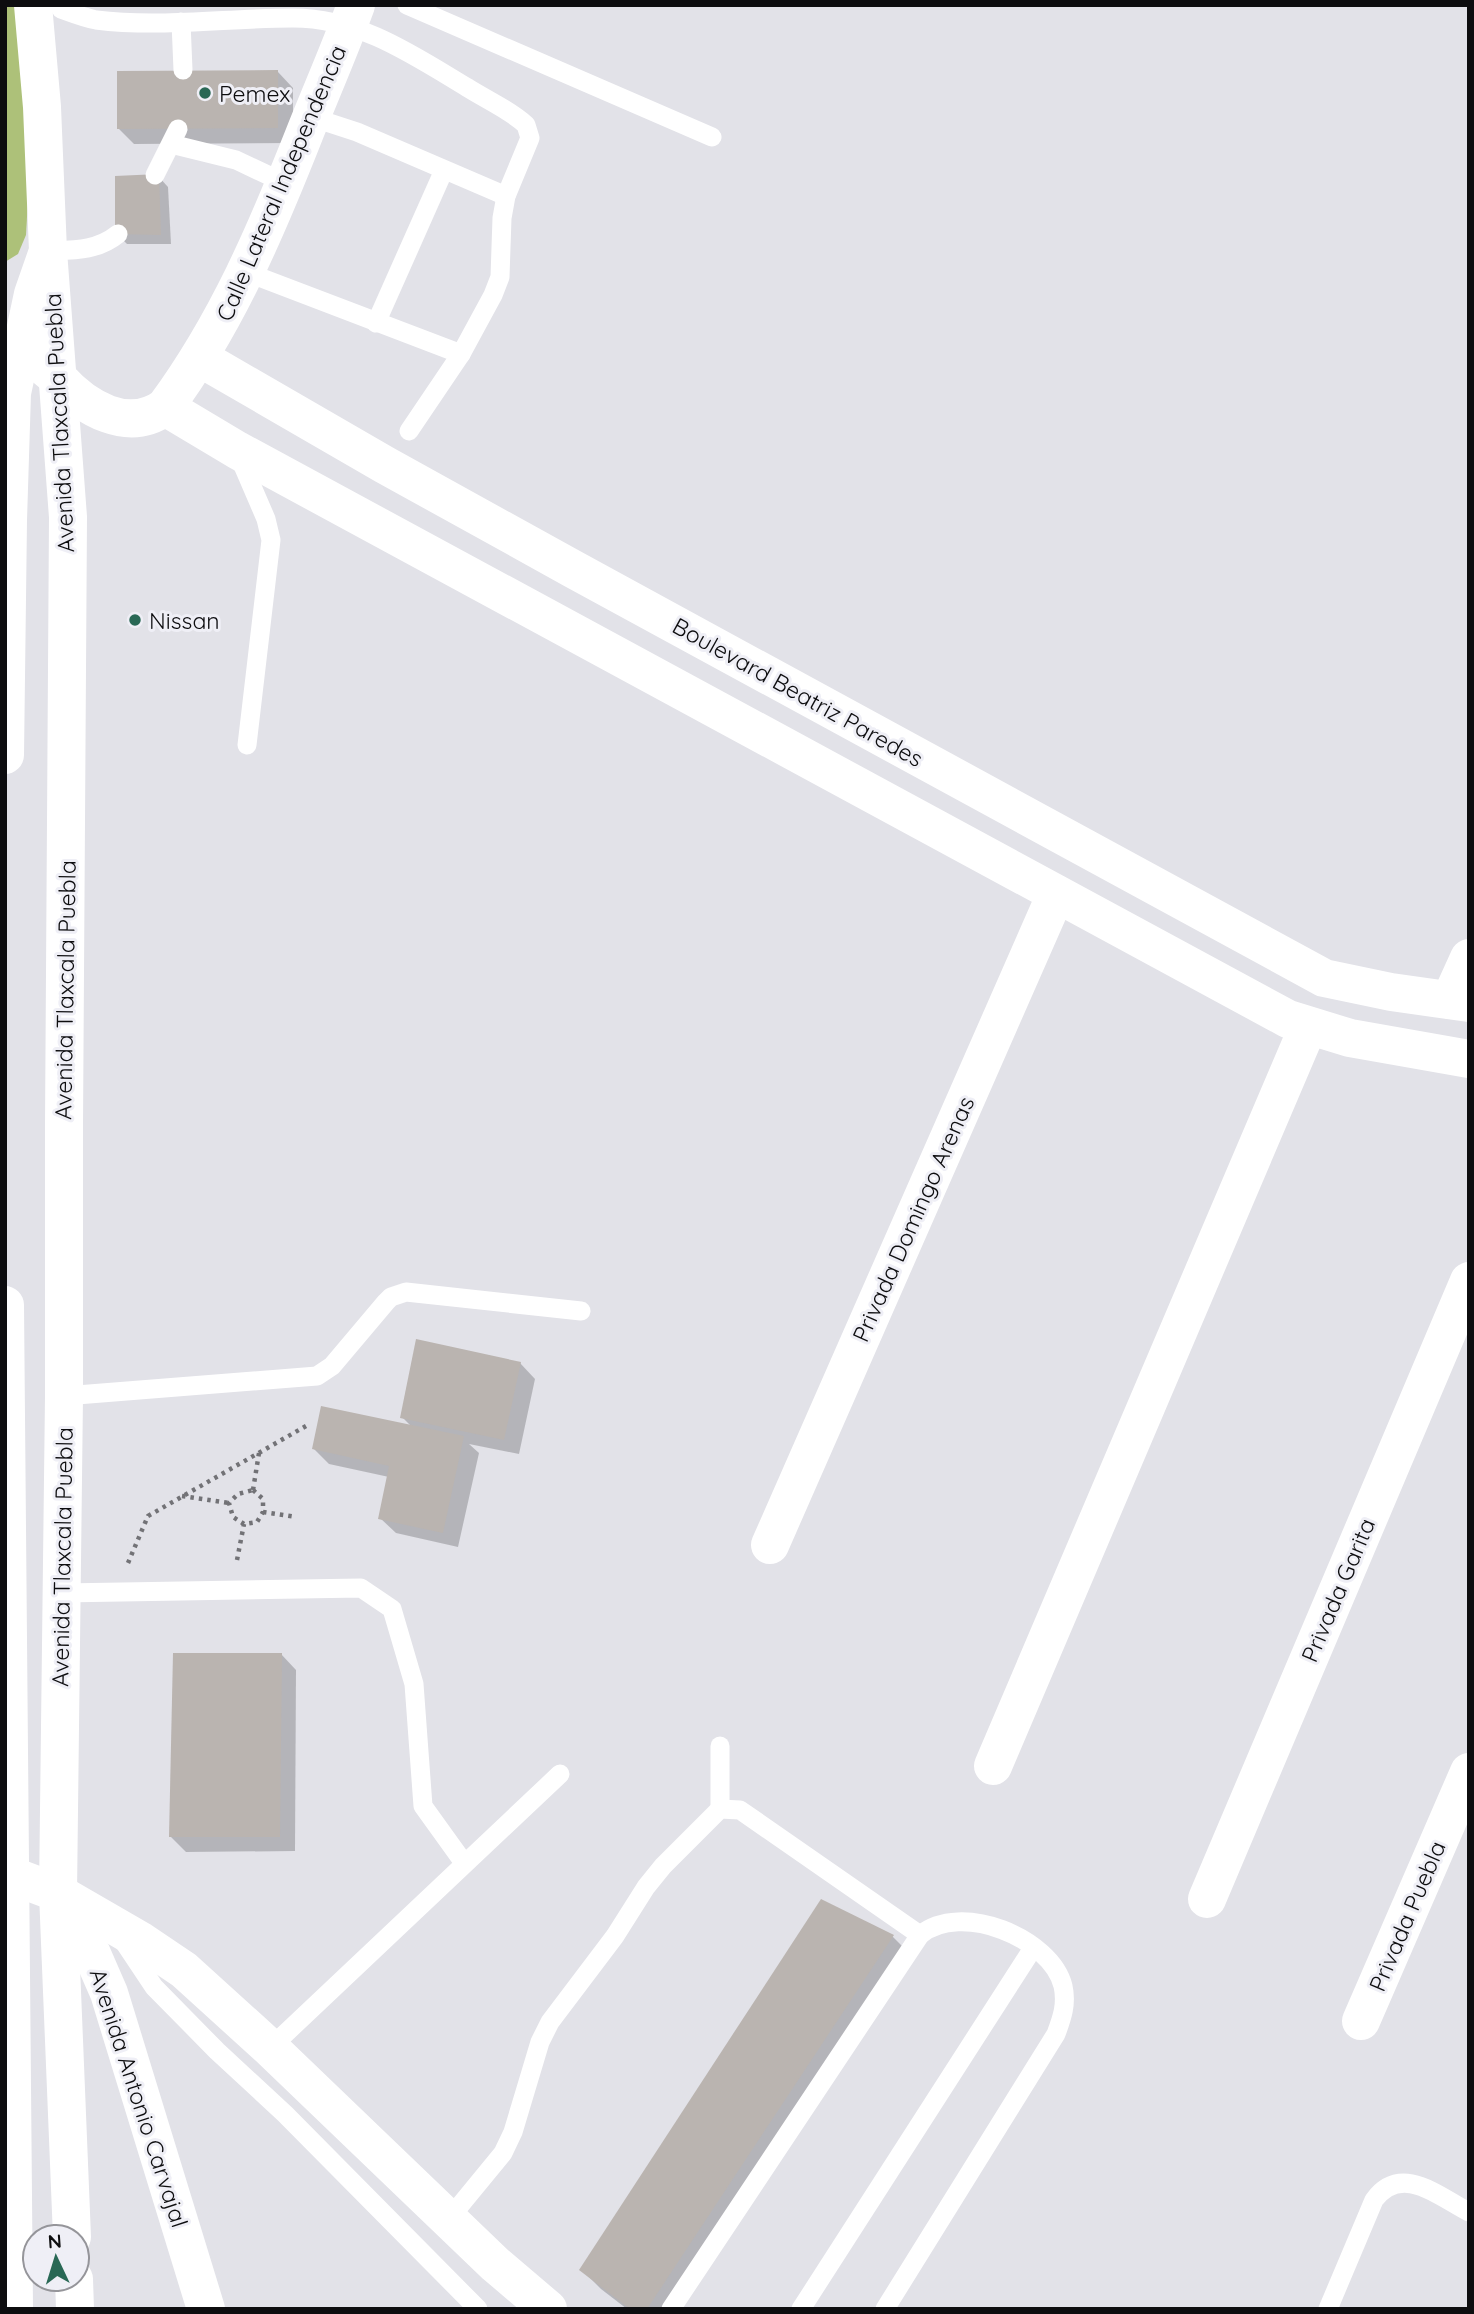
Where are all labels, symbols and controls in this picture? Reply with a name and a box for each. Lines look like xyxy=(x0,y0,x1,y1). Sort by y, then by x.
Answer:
street label: Calle Lateral Independencia xyxy=(210,41,352,325)
place label: Pemex xyxy=(219,79,290,108)
marker: Pemex xyxy=(197,85,213,101)
street label: Avenida Tlaxcala Puebla xyxy=(38,292,80,554)
place label: Nissan xyxy=(149,606,220,635)
street label: Boulevard Beatriz Paredes xyxy=(668,611,928,773)
marker: Nissan xyxy=(127,612,143,628)
street label: Avenida Tlaxcala Puebla xyxy=(48,860,82,1120)
street label: Privada Domingo Arenas xyxy=(846,1092,980,1346)
street label: Avenida Tlaxcala Puebla xyxy=(45,1427,79,1687)
street label: Privada Garita xyxy=(1295,1514,1381,1666)
street label: Privada Puebla xyxy=(1362,1836,1452,1996)
street label: Avenida Antonio Carvajal xyxy=(83,1965,195,2231)
north arrow xyxy=(21,2223,91,2293)
text: N xyxy=(47,2229,63,2253)

